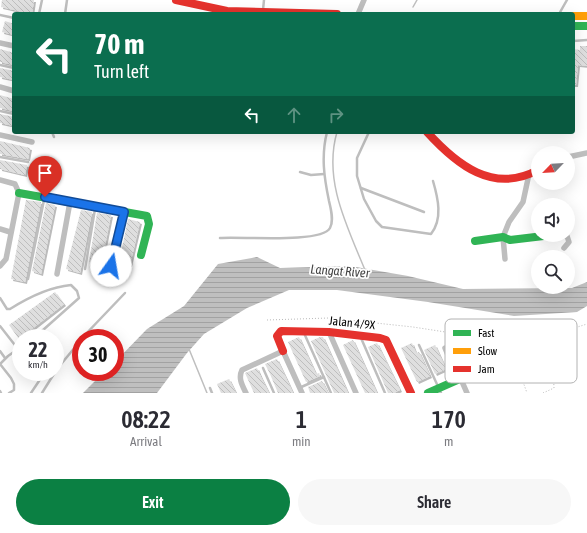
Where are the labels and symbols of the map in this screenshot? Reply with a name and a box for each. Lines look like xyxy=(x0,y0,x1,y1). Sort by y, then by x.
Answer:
north arrow xyxy=(531,146,575,190)
pin xyxy=(28,156,62,197)
position arrow xyxy=(90,245,132,287)
water label: Langat River xyxy=(310,261,371,281)
street label: Jalan 4/9X xyxy=(328,314,376,332)
legend xyxy=(445,319,577,383)
text: Fast xyxy=(478,327,494,339)
speed limit sign: 30 xyxy=(72,329,124,381)
text: Slow xyxy=(478,345,497,357)
text: Jam xyxy=(478,363,495,375)

